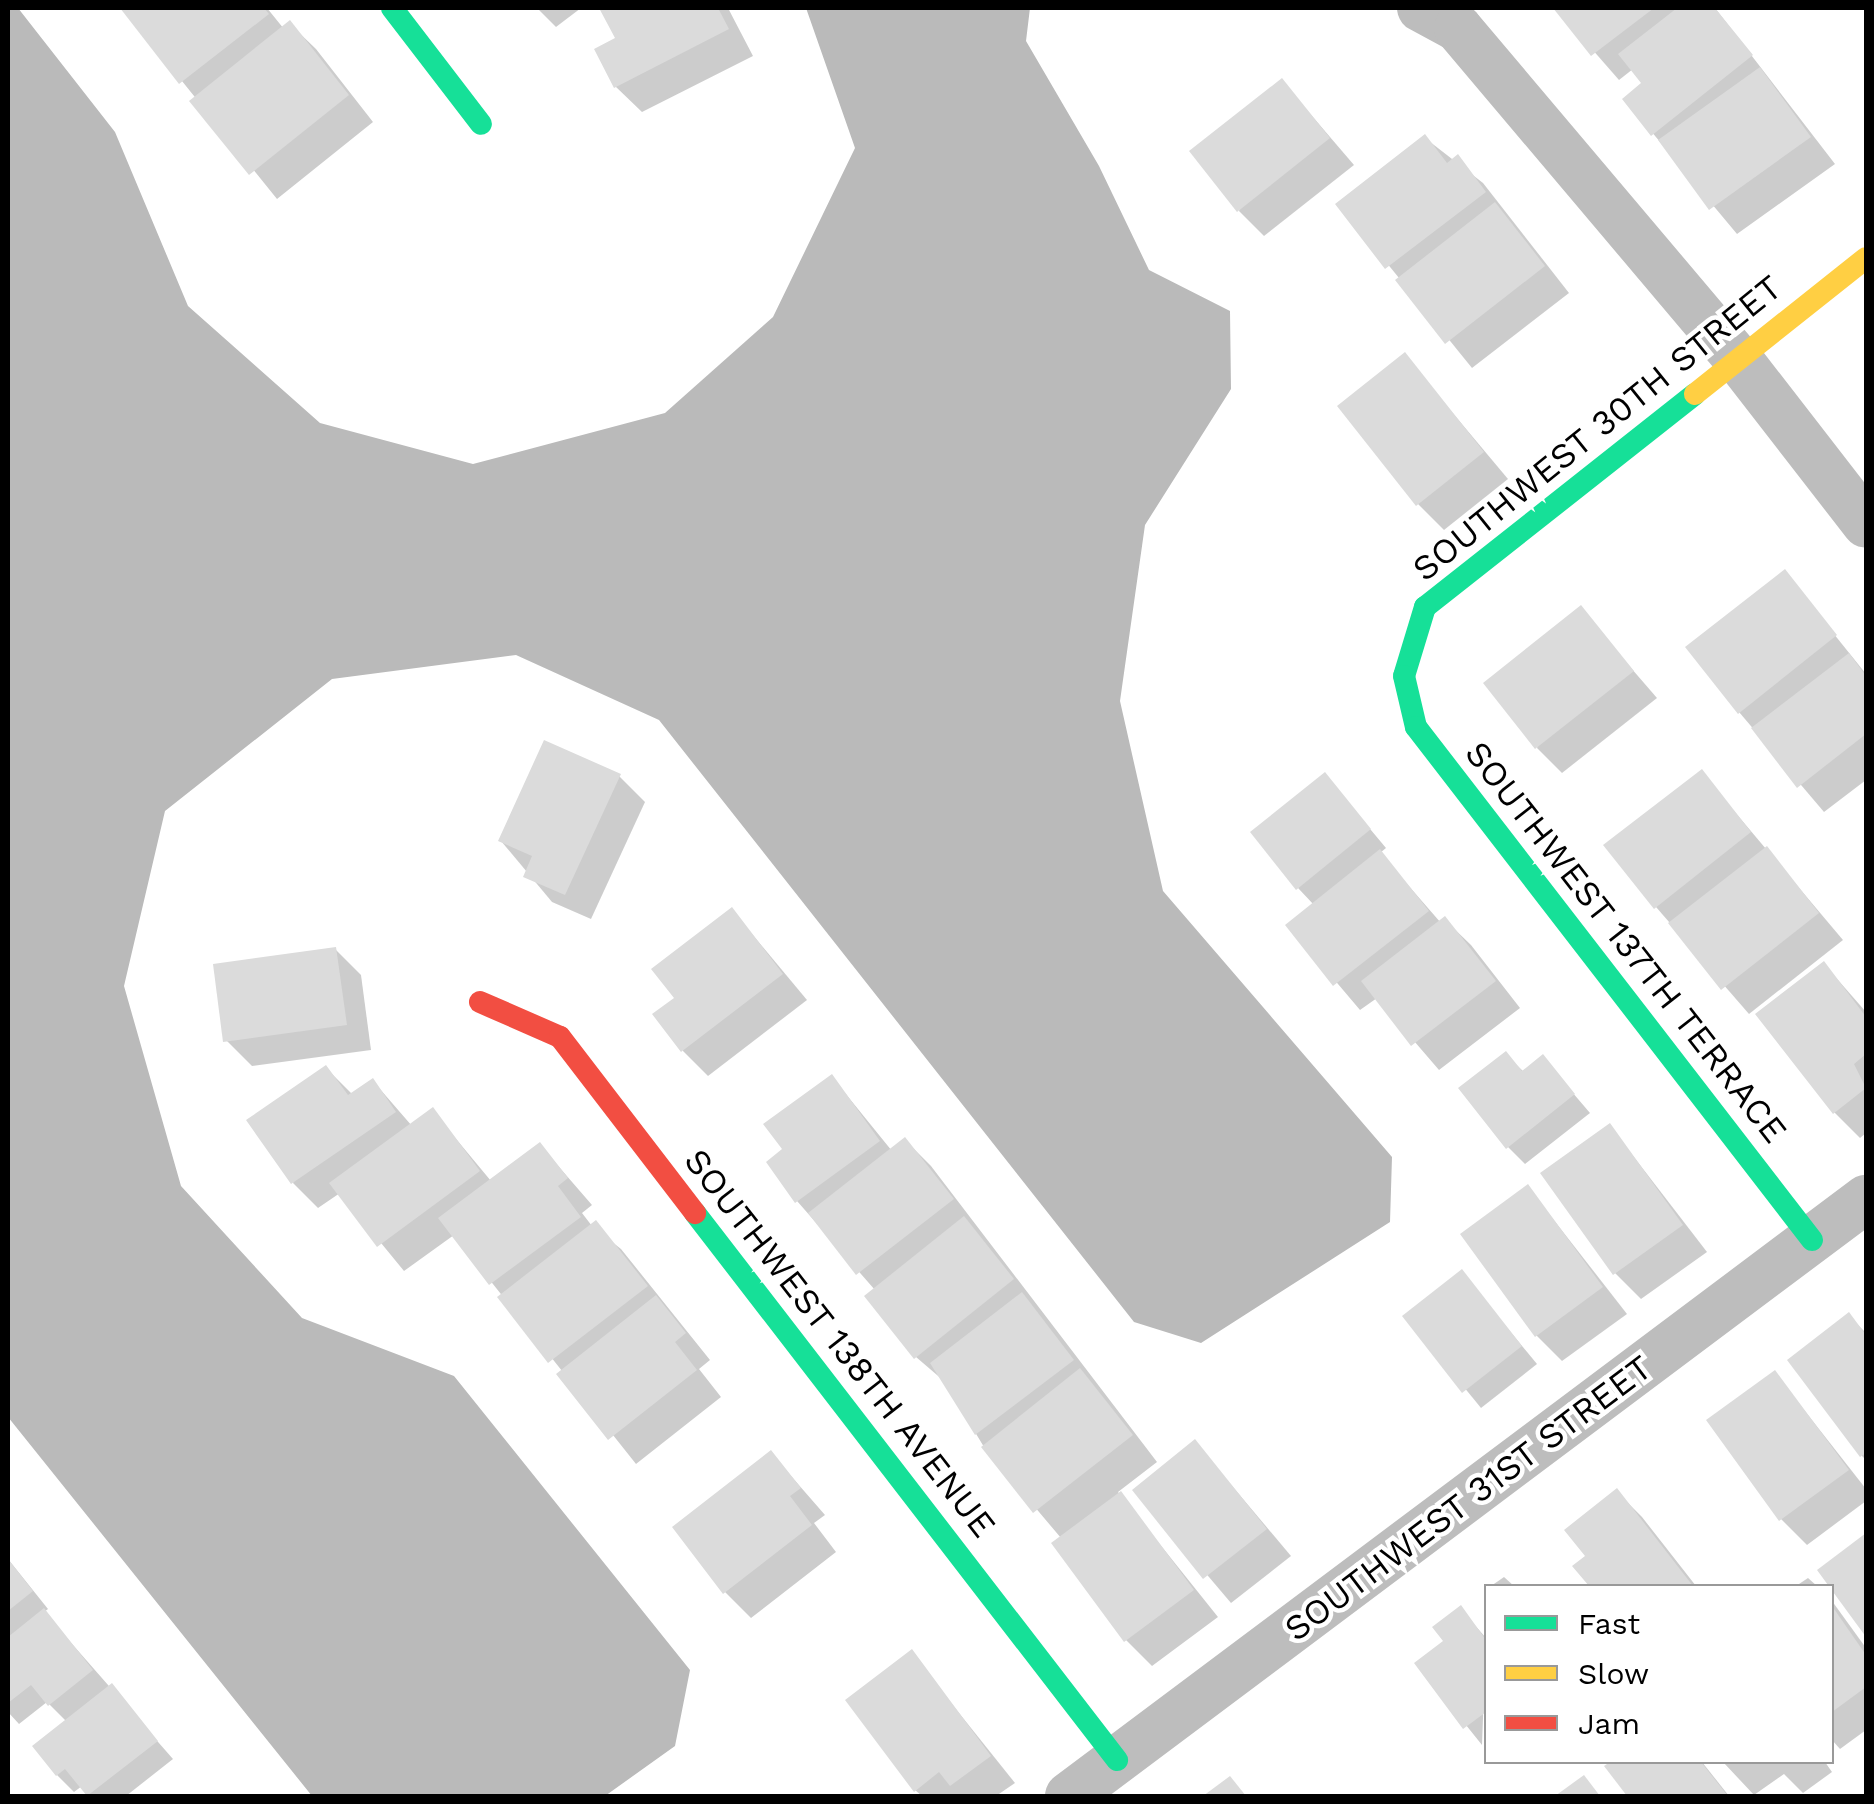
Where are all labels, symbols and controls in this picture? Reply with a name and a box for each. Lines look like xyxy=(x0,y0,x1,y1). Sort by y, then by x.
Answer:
street label: SOUTHWEST 30TH STREET xyxy=(1404,266,1790,590)
street label: SOUTHWEST 137TH TERRACE xyxy=(1455,732,1797,1152)
street label: SOUTHWEST 138TH AVENUE xyxy=(675,1139,1005,1547)
street label: SOUTHWEST 31ST STREET xyxy=(1275,1346,1661,1650)
legend xyxy=(1484,1584,1834,1764)
text: Fast xyxy=(1578,1606,1640,1641)
text: Slow xyxy=(1578,1656,1649,1691)
text: Jam xyxy=(1578,1706,1640,1741)

